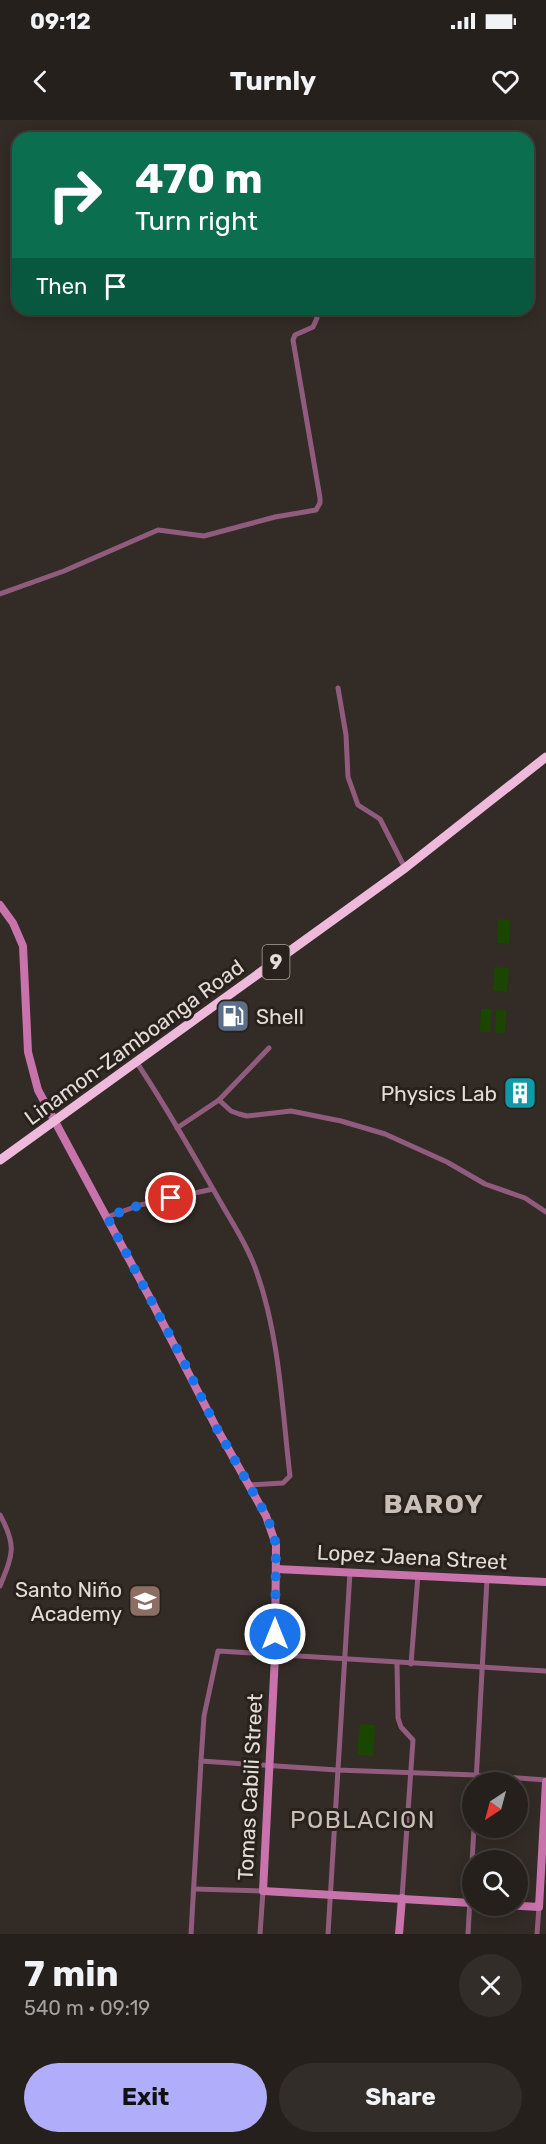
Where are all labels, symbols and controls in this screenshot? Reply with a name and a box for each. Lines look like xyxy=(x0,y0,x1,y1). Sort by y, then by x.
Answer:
text: 09:12 xyxy=(30,8,91,35)
icon: back xyxy=(24,65,57,98)
text: Turnly xyxy=(230,65,316,97)
icon: heart xyxy=(489,65,522,98)
text: 470 m xyxy=(135,154,263,204)
icon: right xyxy=(36,156,114,234)
text: Turn right xyxy=(135,205,258,237)
icon: arrive xyxy=(99,270,132,303)
text: Then xyxy=(36,273,87,300)
road number: 9 xyxy=(262,945,290,979)
street label: Linamon-Zamboanga Road xyxy=(20,954,248,1130)
fuel station icon: Shell xyxy=(215,998,251,1034)
place label: Shell xyxy=(256,1004,304,1029)
building icon: Physics Lab xyxy=(502,1075,538,1111)
place label: Physics Lab xyxy=(381,1081,497,1106)
pin xyxy=(145,1172,196,1223)
icon: arrive xyxy=(154,1181,187,1214)
district label: BAROY xyxy=(384,1488,484,1520)
street label: Lopez Jaena Street xyxy=(316,1540,508,1574)
place label: Santo Niño Academy xyxy=(15,1577,122,1626)
school or university icon: Santo Niño Academy xyxy=(127,1583,163,1619)
position arrow xyxy=(243,1602,307,1666)
street label: Tomas Cabili Street xyxy=(233,1693,267,1881)
north arrow xyxy=(462,1772,528,1838)
map controls xyxy=(462,1772,528,1916)
district label: POBLACION xyxy=(290,1806,436,1834)
button: search xyxy=(462,1850,528,1916)
text: 7 min xyxy=(24,1952,119,1995)
button: close xyxy=(459,1954,522,2017)
text: 540 m · 09:19 xyxy=(24,1996,150,2020)
button: Exit xyxy=(24,2063,267,2132)
button: Share xyxy=(279,2063,522,2132)

